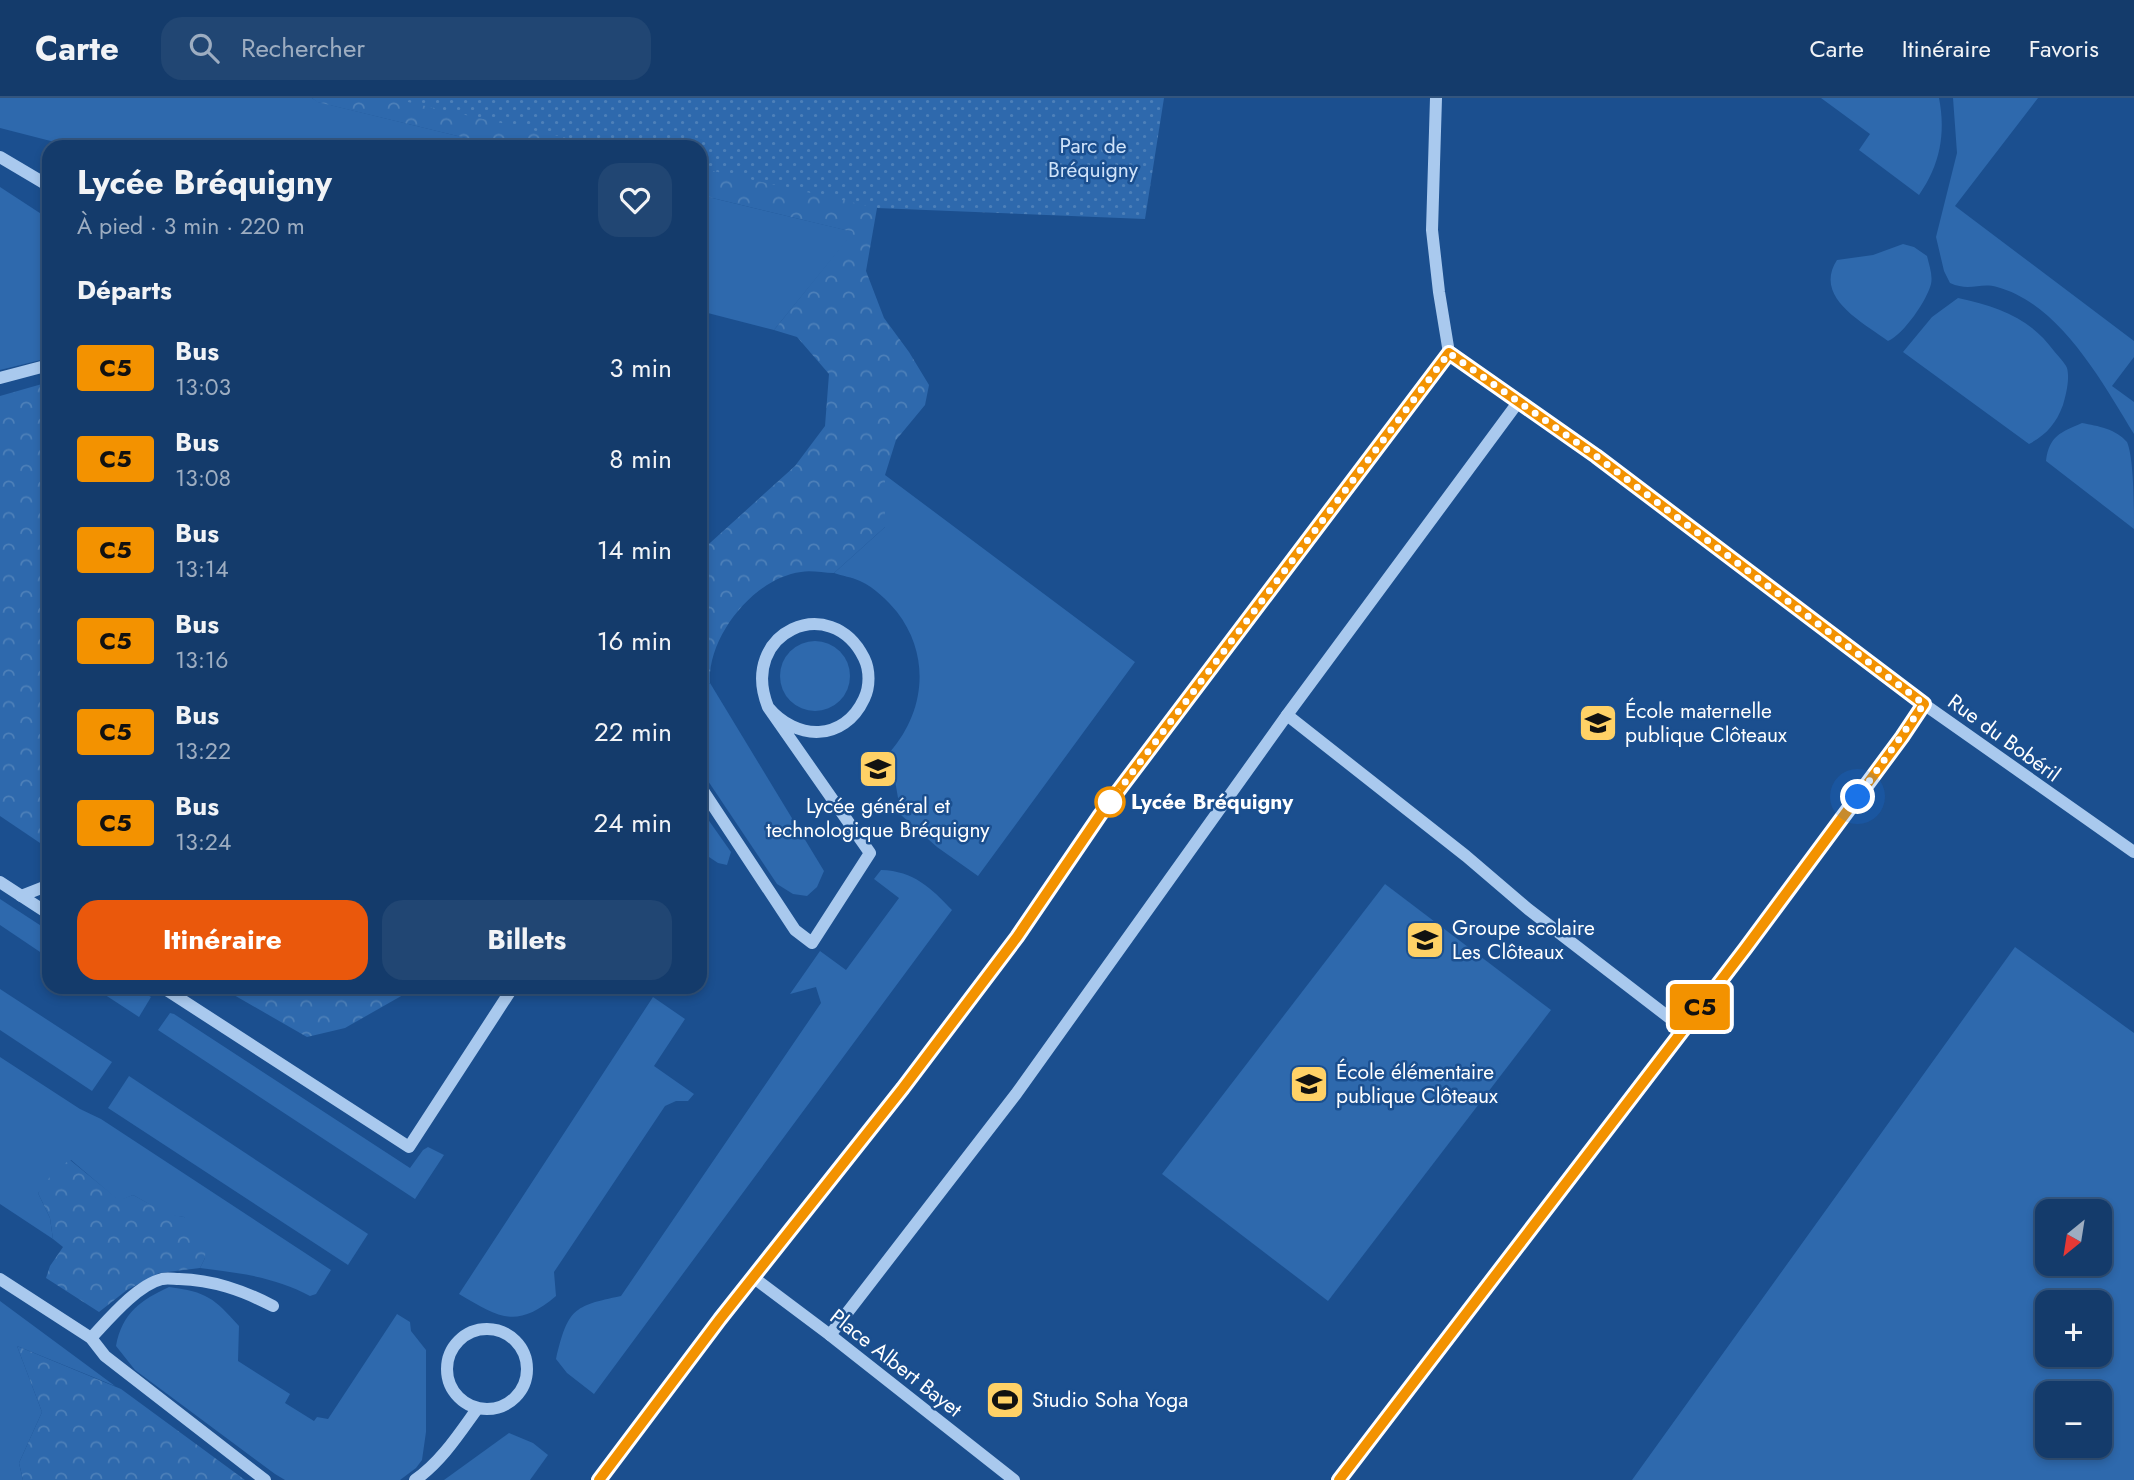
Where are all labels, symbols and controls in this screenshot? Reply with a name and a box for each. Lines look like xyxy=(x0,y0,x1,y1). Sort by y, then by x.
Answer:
search box xyxy=(161,17,651,80)
text: Carte xyxy=(35,25,119,72)
icon: search xyxy=(185,29,223,67)
text: Rechercher xyxy=(241,29,365,67)
text: Carte xyxy=(1809,31,1864,66)
text: Itinéraire xyxy=(1902,31,1991,66)
text: Favoris xyxy=(2029,31,2099,66)
park label: Parc de Bréquigny xyxy=(1048,131,1139,185)
text: Lycée Bréquigny xyxy=(77,159,332,206)
button: heart xyxy=(598,163,672,237)
text: À pied · 3 min · 220 m xyxy=(77,209,305,243)
text: Départs xyxy=(77,271,172,309)
text: Bus xyxy=(175,332,219,370)
text: 3 min xyxy=(609,349,672,387)
text: C5 xyxy=(99,350,132,385)
text: 13:03 xyxy=(175,370,231,404)
text: Bus xyxy=(175,423,219,461)
text: 8 min xyxy=(609,440,672,478)
text: C5 xyxy=(99,441,132,476)
text: 13:08 xyxy=(175,461,231,495)
text: Bus xyxy=(175,514,219,552)
text: 14 min xyxy=(597,531,672,569)
text: C5 xyxy=(99,532,132,567)
text: 13:14 xyxy=(175,552,229,586)
text: Bus xyxy=(175,605,219,643)
text: 16 min xyxy=(597,622,672,660)
text: C5 xyxy=(99,623,132,658)
text: 13:16 xyxy=(175,643,228,677)
street label: Rue du Bobéril xyxy=(1942,687,2066,789)
text: Bus xyxy=(175,696,219,734)
place label: École maternelle publique Clôteaux xyxy=(1625,696,1787,750)
school or university icon: École maternelle publique Clôteaux xyxy=(1577,702,1619,744)
text: 22 min xyxy=(594,713,672,751)
text: C5 xyxy=(99,714,132,749)
text: 13:22 xyxy=(175,734,231,768)
school or university icon: Lycée général et technologique Bréquigny xyxy=(857,748,899,790)
your location xyxy=(1840,779,1875,814)
text: Bus xyxy=(175,787,219,825)
marker: Lycée Bréquigny xyxy=(1095,787,1125,817)
place label: Lycée Bréquigny xyxy=(1131,787,1294,817)
place label: Lycée général et technologique Bréquigny xyxy=(766,791,990,845)
text: 24 min xyxy=(594,804,672,842)
text: C5 xyxy=(99,805,132,840)
text: 13:24 xyxy=(175,825,231,859)
button: Itinéraire xyxy=(77,900,368,980)
button: Billets xyxy=(382,900,672,980)
place label: Groupe scolaire Les Clôteaux xyxy=(1452,913,1595,967)
school or university icon: Groupe scolaire Les Clôteaux xyxy=(1404,919,1446,961)
line badge: C5 xyxy=(1668,984,1732,1030)
text: C5 xyxy=(1684,989,1716,1024)
place label: École élémentaire publique Clôteaux xyxy=(1336,1057,1498,1111)
school or university icon: École élémentaire publique Clôteaux xyxy=(1288,1063,1330,1105)
north arrow xyxy=(2035,1199,2112,1276)
map controls xyxy=(2035,1199,2112,1458)
button: + xyxy=(2035,1290,2112,1367)
street label: Place Albert Bayet xyxy=(824,1302,968,1424)
sports icon: Studio Soha Yoga xyxy=(984,1379,1026,1421)
button: − xyxy=(2035,1381,2112,1458)
place label: Studio Soha Yoga xyxy=(1032,1385,1188,1415)

